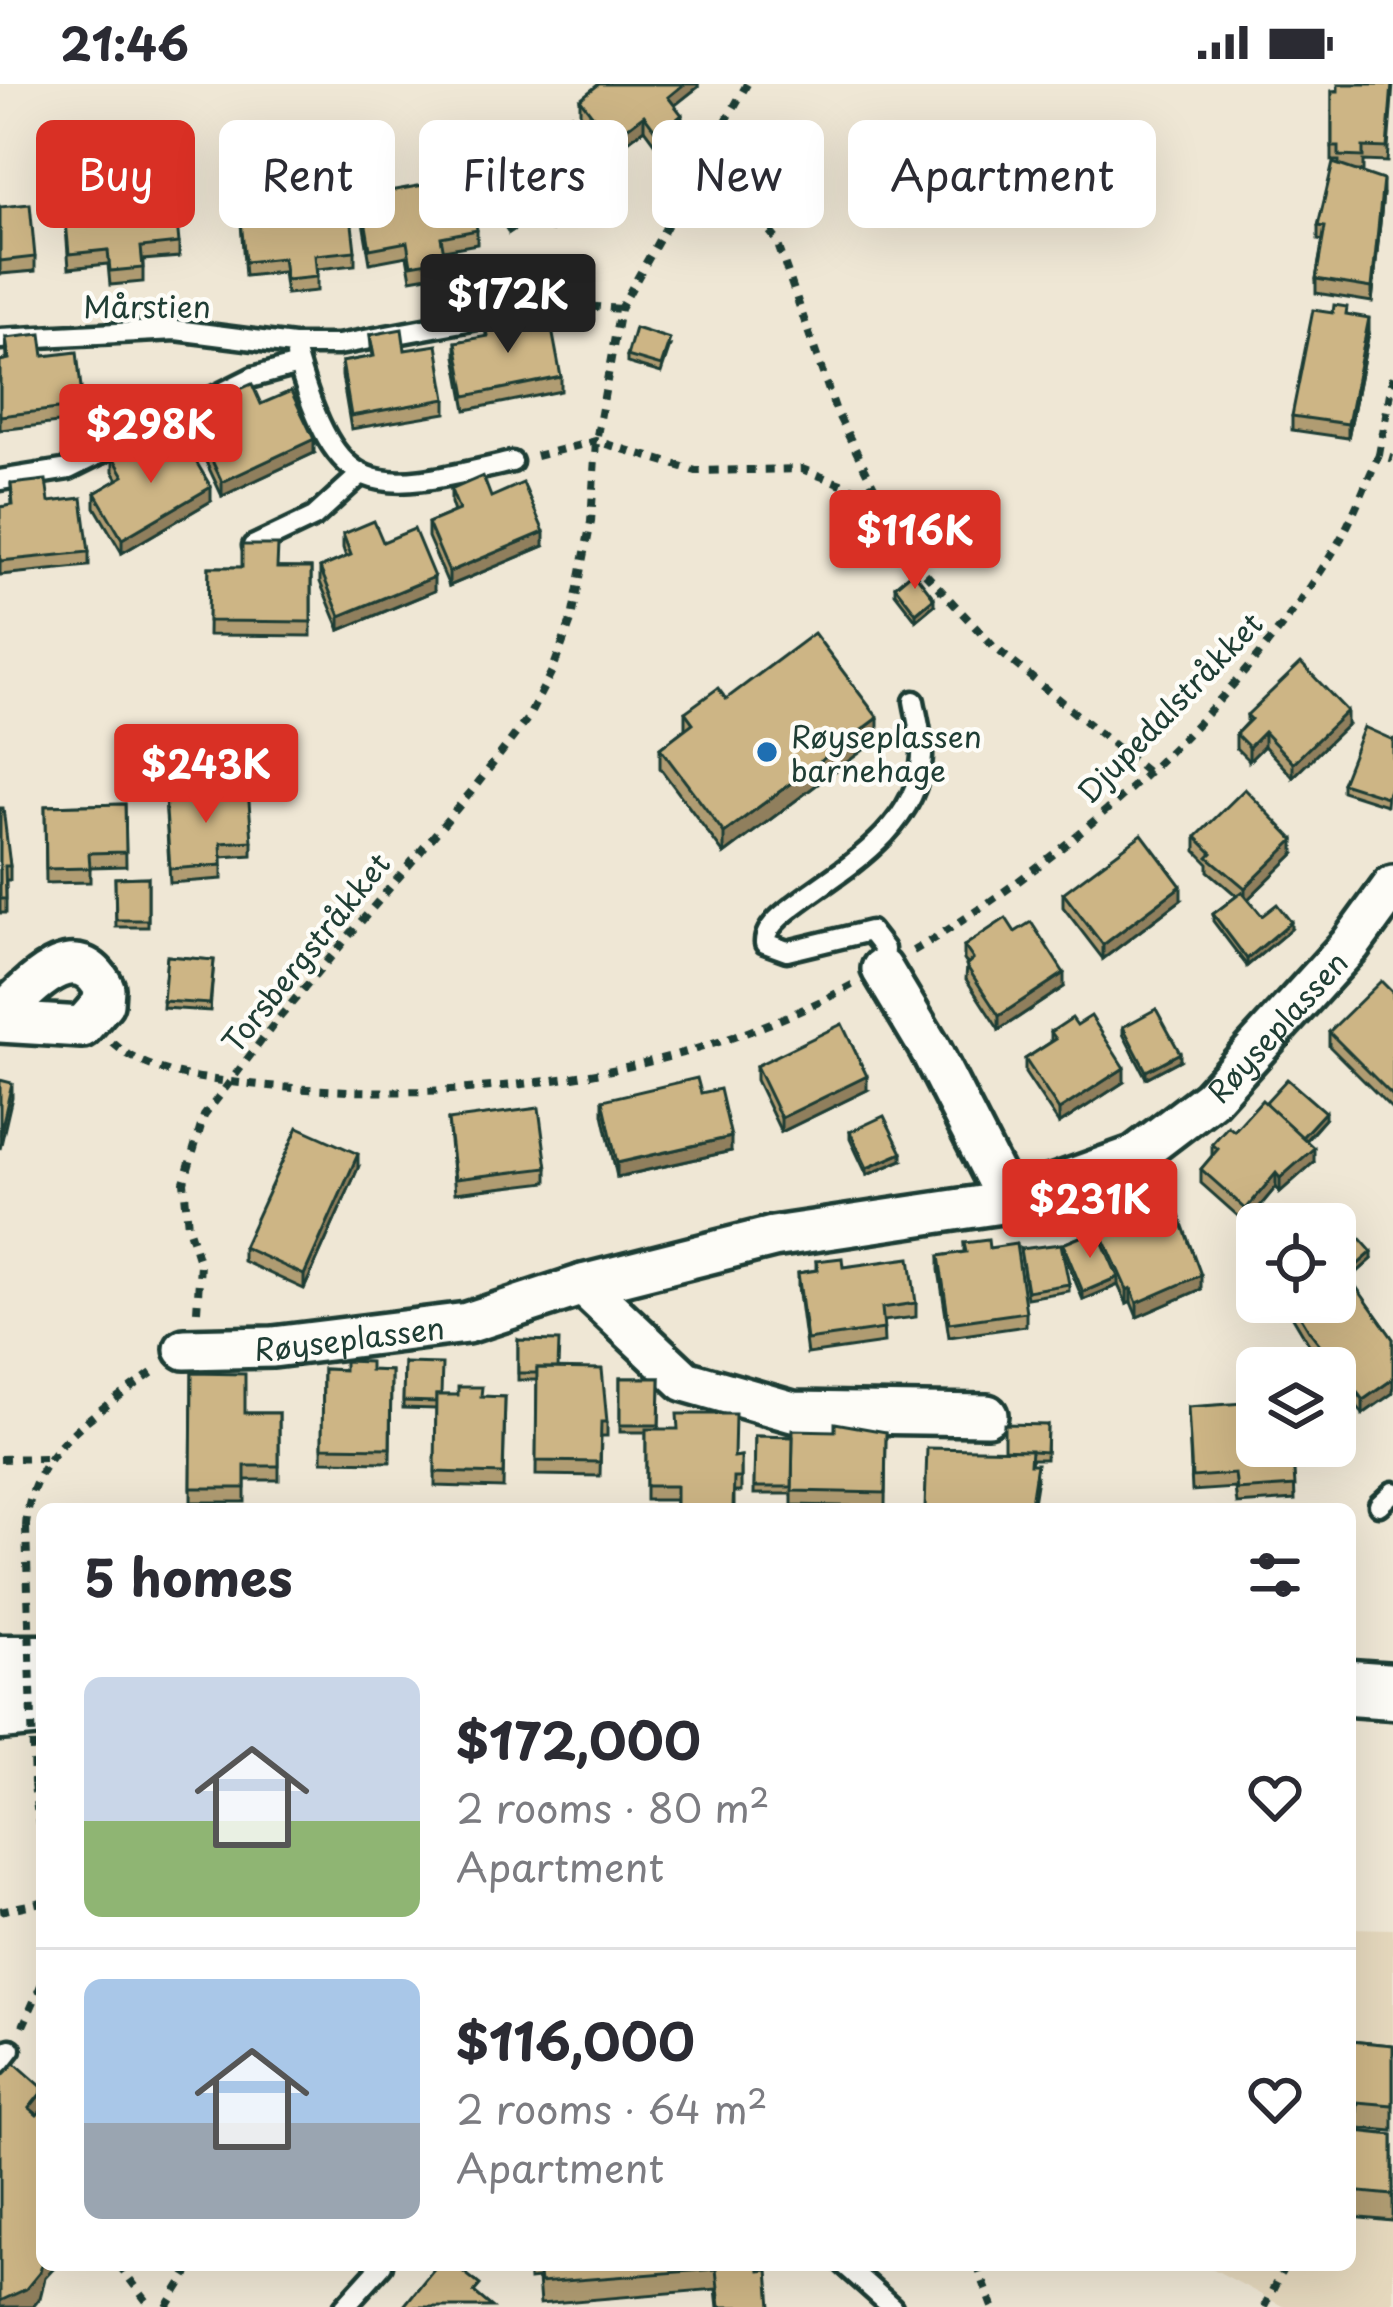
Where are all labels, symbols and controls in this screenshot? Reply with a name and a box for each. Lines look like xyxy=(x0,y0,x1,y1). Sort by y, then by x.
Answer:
text: 21:46 xyxy=(60,8,189,76)
chip: Buy xyxy=(36,120,195,228)
chip: Rent xyxy=(219,120,395,228)
chip: Filters xyxy=(419,120,628,228)
chip: New xyxy=(652,120,824,228)
chip: Apartment xyxy=(848,120,1156,228)
pin: $172K xyxy=(424,254,592,356)
text: $172K xyxy=(447,263,569,322)
street label: Mårstien xyxy=(83,283,211,328)
pin: $298K xyxy=(67,384,235,486)
text: $298K xyxy=(86,393,216,452)
pin: $116K xyxy=(831,490,999,592)
text: $116K xyxy=(857,499,973,558)
street label: Djupedalstråkket xyxy=(1066,601,1272,813)
place label: Røyseplassen barnehage xyxy=(791,713,982,792)
pin: $243K xyxy=(122,724,290,826)
text: $243K xyxy=(141,733,271,792)
marker: Røyseplassen barnehage xyxy=(754,739,780,765)
street label: Torsbergstråkket xyxy=(210,842,400,1062)
street label: Røyseplassen xyxy=(1195,940,1357,1112)
pin: $231K xyxy=(1006,1159,1174,1261)
text: $231K xyxy=(1029,1168,1151,1227)
map controls xyxy=(1236,1203,1356,1467)
button: locate xyxy=(1236,1203,1356,1323)
street label: Røyseplassen xyxy=(254,1304,447,1370)
button: layers xyxy=(1236,1347,1356,1467)
text: 5 homes xyxy=(84,1537,293,1614)
icon: filters xyxy=(1242,1542,1308,1608)
text: $172,000 xyxy=(456,1700,701,1777)
icon: home xyxy=(180,1725,324,1869)
icon: heart xyxy=(1242,1764,1308,1830)
text: 2 rooms · 80 m² xyxy=(456,1777,770,1836)
text: Apartment xyxy=(456,1836,664,1895)
text: $116,000 xyxy=(456,2001,695,2078)
icon: home xyxy=(180,2027,324,2171)
icon: heart xyxy=(1242,2066,1308,2132)
text: 2 rooms · 64 m² xyxy=(456,2078,768,2137)
text: Apartment xyxy=(456,2137,664,2196)

